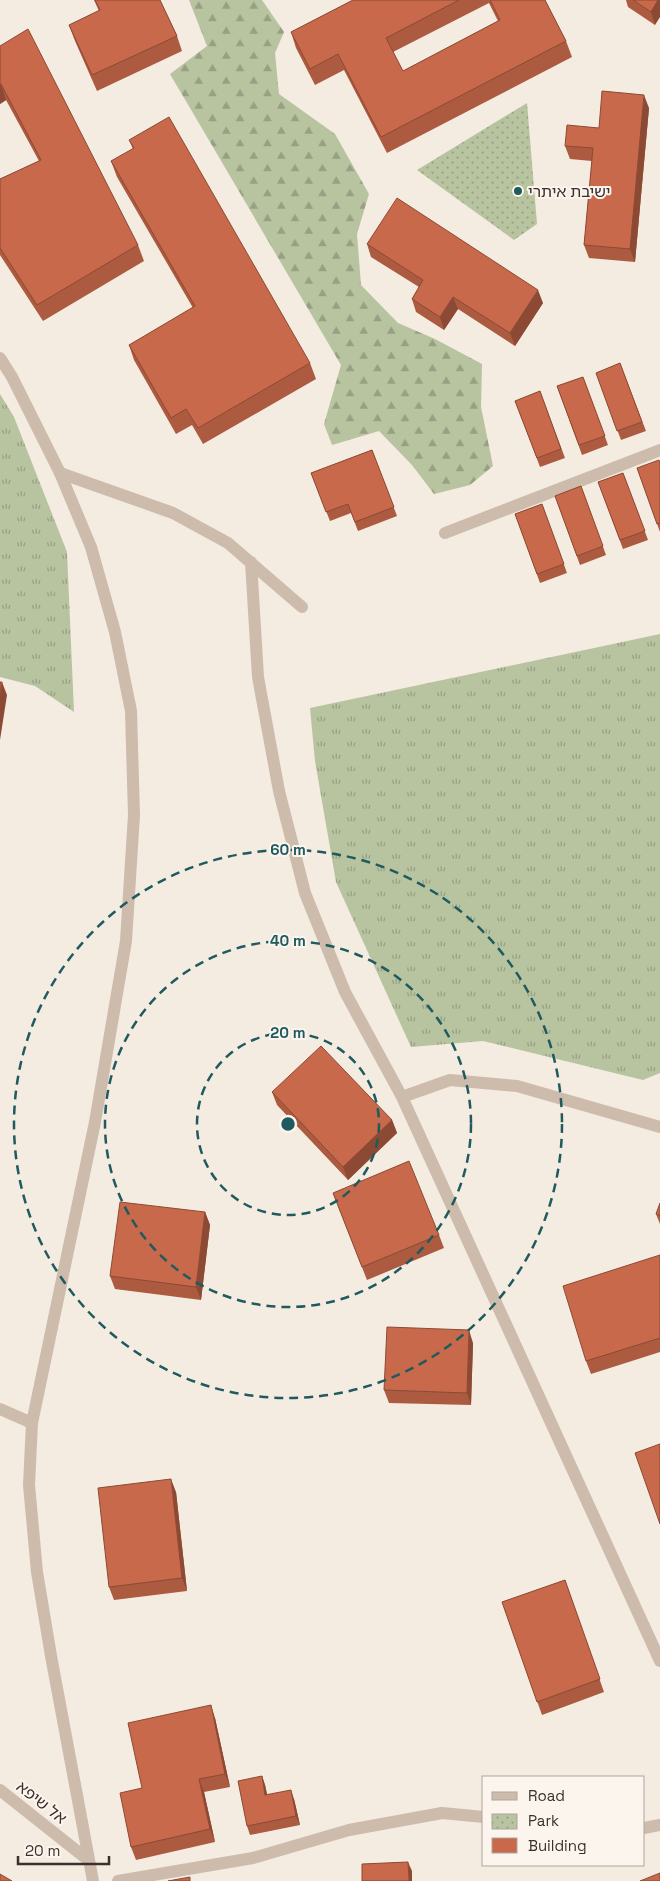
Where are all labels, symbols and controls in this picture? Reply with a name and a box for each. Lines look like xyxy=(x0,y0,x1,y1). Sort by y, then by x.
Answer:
place label: ישיבת איתרי xyxy=(528,181,611,202)
marker: ישיבת איתרי xyxy=(512,185,524,197)
text: 60 m xyxy=(270,840,306,859)
text: 40 m xyxy=(270,931,306,950)
text: 20 m xyxy=(270,1023,306,1042)
centre of rings xyxy=(279,1115,297,1133)
street label: אל שיפא xyxy=(12,1776,71,1829)
legend xyxy=(482,1776,645,1866)
text: Road xyxy=(528,1786,565,1805)
text: Park xyxy=(528,1811,559,1830)
scale bar xyxy=(18,1834,109,1866)
text: Building xyxy=(528,1836,587,1855)
text: 20 m xyxy=(25,1841,60,1860)

